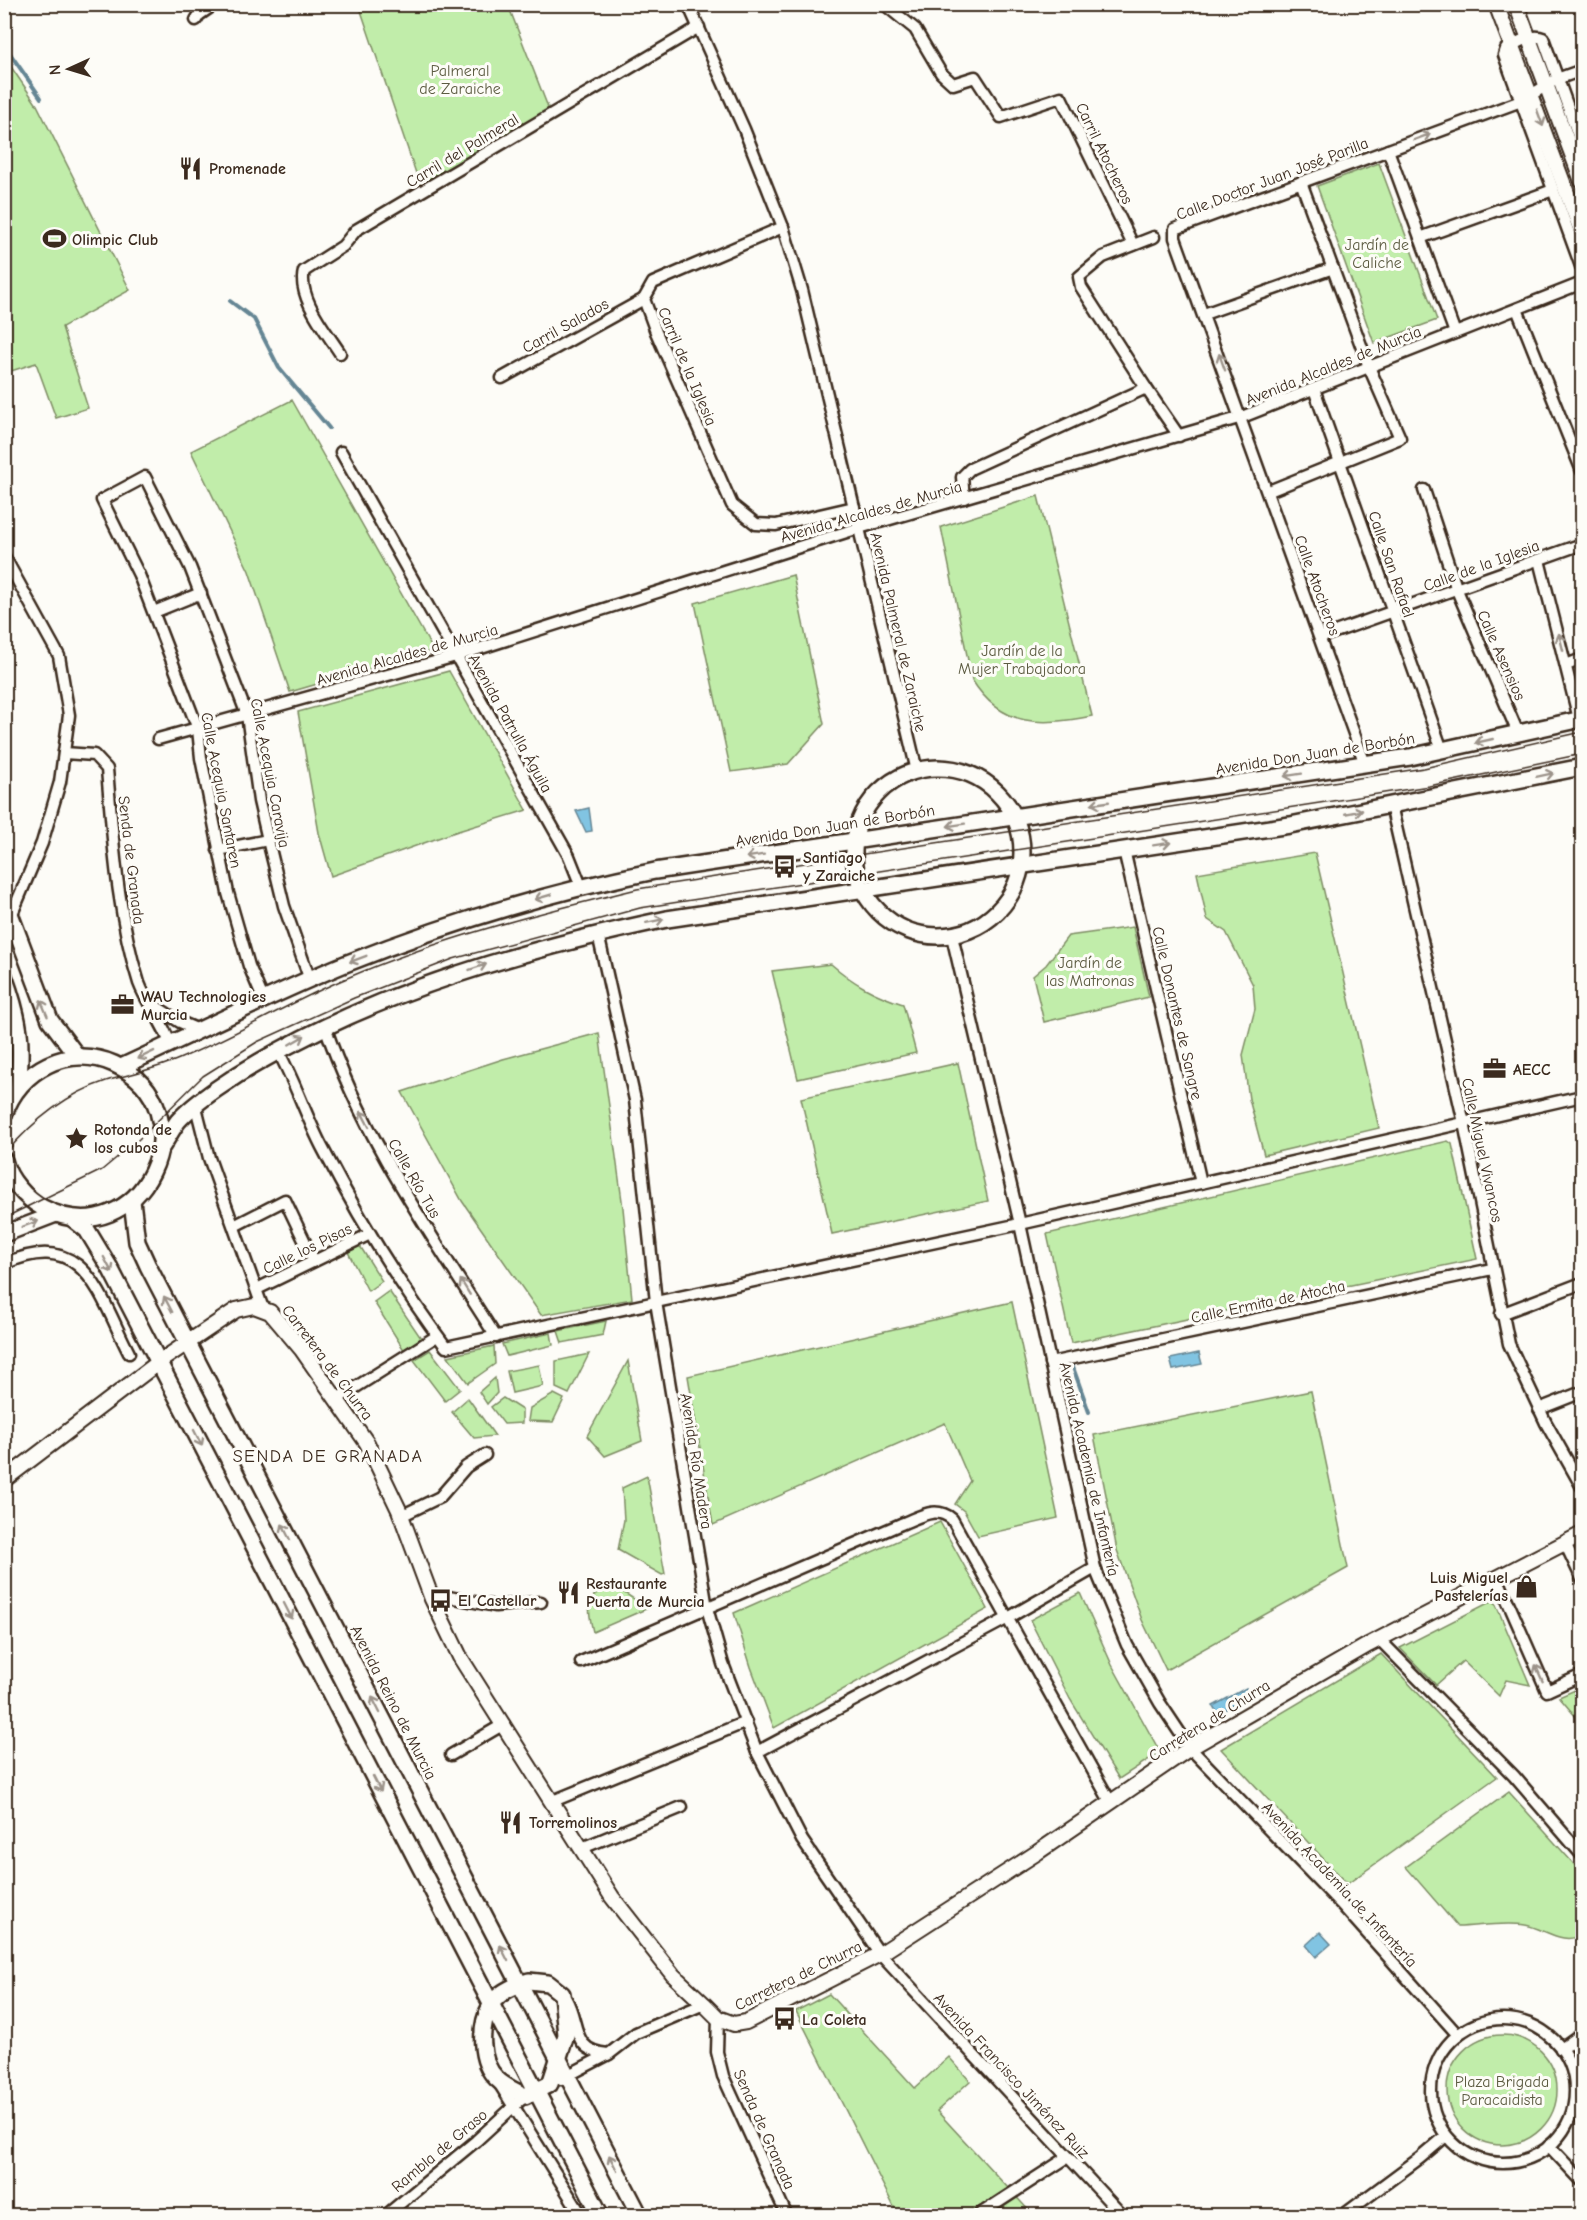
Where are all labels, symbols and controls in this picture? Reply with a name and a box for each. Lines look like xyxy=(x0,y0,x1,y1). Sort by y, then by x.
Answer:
north arrow xyxy=(39,39,99,99)
park label: Palmeral de Zaraiche xyxy=(419,62,501,98)
text: N xyxy=(46,64,64,76)
street label: Carril Atocheros xyxy=(1072,100,1137,207)
one-way arrow xyxy=(1535,108,1546,126)
street label: Carril del Palmeral xyxy=(403,110,522,191)
one-way arrow xyxy=(1412,131,1430,142)
street label: Calle Doctor Juan José Parilla xyxy=(1174,134,1371,224)
restaurant icon: Promenade xyxy=(178,155,204,181)
place label: Promenade xyxy=(209,160,286,178)
sports icon: Olimpic Club xyxy=(41,226,67,252)
place label: Olimpic Club xyxy=(72,231,158,249)
park label: Jardín de Caliche xyxy=(1345,236,1409,272)
street label: Carril Salados xyxy=(519,295,612,357)
street label: Carril de la Iglesia xyxy=(654,304,720,428)
street label: Avenida Alcaldes de Murcia xyxy=(1243,322,1424,409)
one-way arrow xyxy=(1215,354,1226,372)
street label: Avenida Alcaldes de Murcia xyxy=(778,477,964,547)
street label: Calle San Rafael xyxy=(1364,509,1418,620)
street label: Avenida Palmeral de Zaraiche xyxy=(866,531,930,734)
street label: Calle Atocheros xyxy=(1291,533,1344,638)
street label: Calle de la Iglesia xyxy=(1421,537,1542,595)
street label: Calle Asensios xyxy=(1473,608,1529,703)
street label: Avenida Alcaldes de Murcia xyxy=(314,620,500,690)
one-way arrow xyxy=(1554,633,1566,652)
park label: Jardín de la Mujer Trabajadora xyxy=(958,642,1086,678)
street label: Avenida Patrulla Águila xyxy=(464,650,557,796)
street label: Calle Acequia Caravija xyxy=(247,697,293,849)
street label: Calle Acequia Santaren xyxy=(197,711,245,870)
street label: Avenida Don Juan de Borbón xyxy=(1214,729,1416,779)
one-way arrow xyxy=(1475,735,1494,747)
one-way arrow xyxy=(1536,768,1555,780)
one-way arrow xyxy=(1283,769,1303,780)
street label: Senda de Granada xyxy=(114,795,148,925)
one-way arrow xyxy=(1090,798,1110,809)
street label: Avenida Don Juan de Borbón xyxy=(734,801,936,851)
one-way arrow xyxy=(1344,806,1363,817)
one-way arrow xyxy=(946,820,966,831)
one-way arrow xyxy=(1151,839,1171,850)
place label: Santiago y Zaraiche xyxy=(803,849,875,885)
one-way arrow xyxy=(745,850,765,861)
bus stop icon: Santiago y Zaraiche xyxy=(772,853,798,879)
one-way arrow xyxy=(534,891,553,903)
one-way arrow xyxy=(646,915,665,927)
street label: Calle Donantes de Sangre xyxy=(1148,925,1206,1102)
one-way arrow xyxy=(350,954,368,965)
park label: Jardín de las Matronas xyxy=(1046,954,1134,990)
one-way arrow xyxy=(468,961,487,972)
place label: WAU Technologies Murcia xyxy=(141,988,266,1024)
office icon: WAU Technologies Murcia xyxy=(110,992,136,1018)
one-way arrow xyxy=(38,999,49,1017)
one-way arrow xyxy=(288,1033,305,1045)
one-way arrow xyxy=(137,1050,155,1062)
office icon: AECC xyxy=(1482,1056,1508,1082)
place label: AECC xyxy=(1513,1061,1551,1079)
street label: Calle Miguel Vivancos xyxy=(1458,1076,1506,1225)
one-way arrow xyxy=(359,1111,370,1129)
place label: Rotonda de los cubos xyxy=(94,1121,172,1157)
place icon: Rotonda de los cubos xyxy=(63,1125,89,1151)
street label: Calle Río Tus xyxy=(384,1136,444,1222)
one-way arrow xyxy=(20,1218,39,1229)
street label: Calle los Pisas xyxy=(260,1220,355,1278)
one-way arrow xyxy=(102,1256,114,1273)
street label: Calle Ermita de Atocha xyxy=(1189,1277,1347,1327)
one-way arrow xyxy=(458,1279,470,1296)
one-way arrow xyxy=(162,1296,173,1314)
street label: Carretera de Churra xyxy=(278,1302,376,1424)
street label: Avenida Academia de Infantería xyxy=(1056,1360,1122,1578)
street label: Avenida Río Madera xyxy=(676,1392,716,1531)
one-way arrow xyxy=(192,1429,204,1446)
district label: SENDA DE GRANADA xyxy=(233,1446,423,1467)
one-way arrow xyxy=(280,1524,292,1541)
place label: Luis Miguel Pastelerías xyxy=(1430,1569,1508,1605)
shop icon: Luis Miguel Pastelerías xyxy=(1513,1573,1539,1599)
place label: Restaurante Puerta de Murcia xyxy=(586,1575,705,1611)
restaurant icon: Restaurante Puerta de Murcia xyxy=(555,1579,581,1605)
bus stop icon: El Castellar xyxy=(427,1587,453,1613)
place label: El Castellar xyxy=(458,1592,537,1610)
one-way arrow xyxy=(282,1602,294,1619)
street label: Avenida Reino de Murcia xyxy=(346,1622,440,1783)
one-way arrow xyxy=(1533,1664,1545,1682)
street label: Carretera de Churra xyxy=(1146,1676,1273,1765)
one-way arrow xyxy=(370,1697,381,1715)
one-way arrow xyxy=(372,1775,384,1793)
street label: Avenida Academia de Infantería xyxy=(1258,1798,1421,1971)
restaurant icon: Torremolinos xyxy=(498,1809,524,1835)
place label: Torremolinos xyxy=(529,1814,617,1832)
street label: Carretera de Churra xyxy=(732,1937,865,2015)
one-way arrow xyxy=(498,1945,510,1962)
street label: Avenida Francisco Jiménez Ruiz xyxy=(930,1989,1093,2162)
bus stop icon: La Coleta xyxy=(771,2006,797,2032)
place label: La Coleta xyxy=(802,2011,867,2029)
street label: Senda de Granada xyxy=(730,2067,799,2192)
park label: Plaza Brigada Paracaidista xyxy=(1455,2073,1549,2109)
street label: Rambla de Graso xyxy=(388,2106,491,2196)
one-way arrow xyxy=(607,2155,618,2173)

